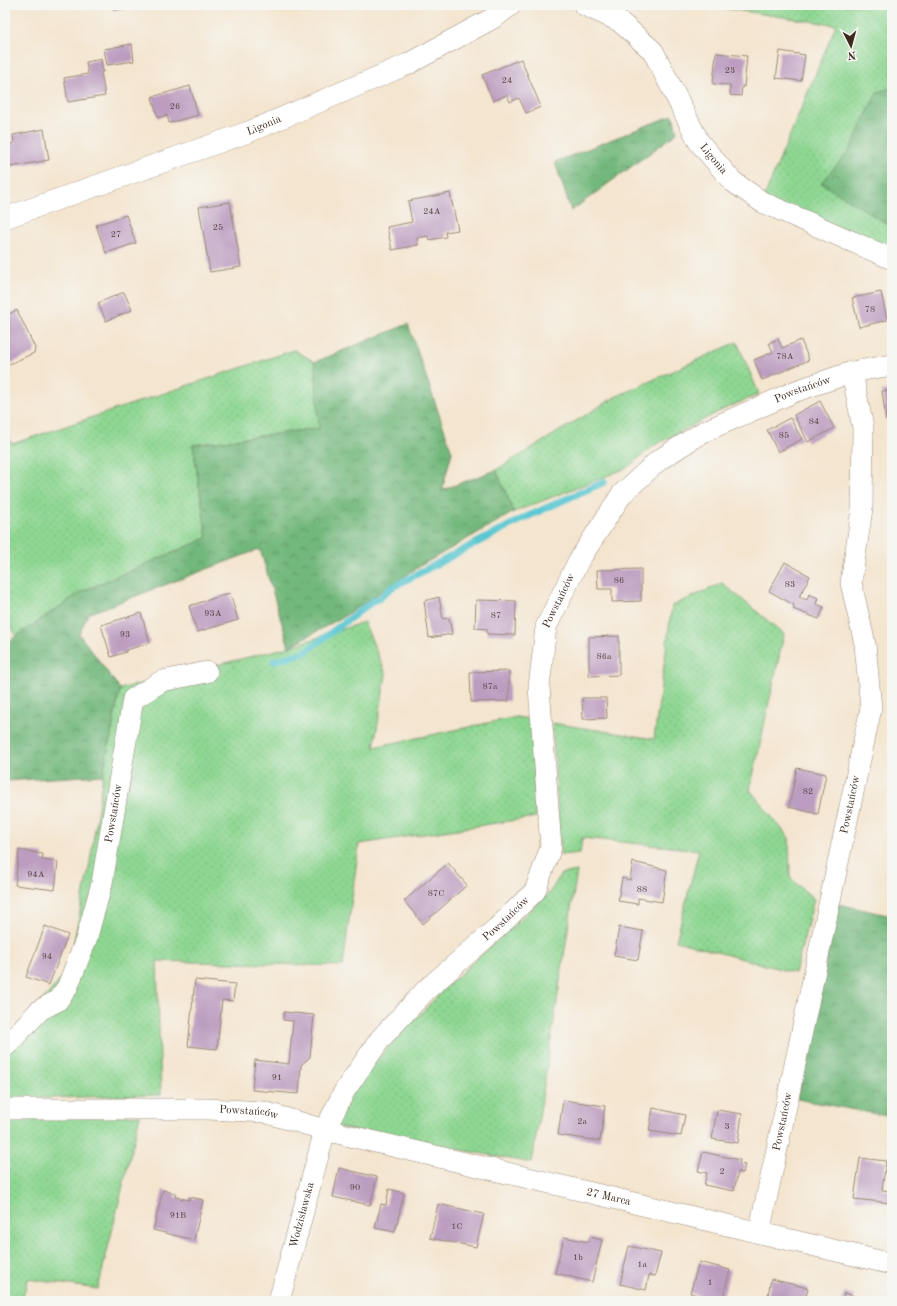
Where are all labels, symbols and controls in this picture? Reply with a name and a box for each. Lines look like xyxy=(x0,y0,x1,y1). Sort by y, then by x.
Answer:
north arrow xyxy=(831,26,871,66)
text: N xyxy=(847,49,857,60)
house number: 23 xyxy=(725,66,735,75)
house number: 24 xyxy=(502,76,512,85)
house number: 26 xyxy=(170,102,180,111)
street label: Ligonia xyxy=(245,113,283,138)
street label: Ligonia xyxy=(697,142,730,177)
house number: 24A xyxy=(423,207,441,216)
house number: 25 xyxy=(213,223,223,232)
house number: 27 xyxy=(111,230,121,239)
house number: 78 xyxy=(865,305,875,314)
house number: 78A xyxy=(776,352,794,361)
street label: Powstańców xyxy=(773,374,833,405)
house number: 84 xyxy=(809,417,819,426)
house number: 85 xyxy=(779,431,789,440)
street label: Powstańców xyxy=(541,571,577,630)
house number: 86 xyxy=(614,576,624,585)
house number: 83 xyxy=(785,580,795,589)
house number: 93A xyxy=(204,609,222,618)
house number: 87 xyxy=(491,611,501,620)
house number: 93 xyxy=(120,630,130,639)
house number: 86a xyxy=(597,652,612,661)
house number: 87a xyxy=(483,682,498,691)
street label: Powstańców xyxy=(839,774,862,835)
street label: Powstańców xyxy=(103,783,124,844)
house number: 82 xyxy=(803,787,813,796)
house number: 94A xyxy=(27,870,45,879)
house number: 88 xyxy=(637,885,647,894)
house number: 87C xyxy=(428,889,444,898)
street label: Powstańców xyxy=(481,894,532,943)
house number: 94 xyxy=(42,952,52,961)
house number: 91 xyxy=(272,1073,282,1082)
street label: Powstańców xyxy=(771,1091,794,1152)
street label: Powstańców xyxy=(219,1104,280,1122)
house number: 2a xyxy=(577,1117,587,1126)
house number: 3 xyxy=(724,1122,730,1131)
house number: 2 xyxy=(719,1167,725,1176)
street label: Wodzisławska xyxy=(288,1181,316,1249)
house number: 90 xyxy=(350,1183,360,1192)
street label: 27 Marca xyxy=(585,1186,632,1208)
house number: 91B xyxy=(170,1211,186,1220)
house number: 1C xyxy=(451,1222,463,1231)
house number: 1b xyxy=(573,1253,583,1262)
house number: 1a xyxy=(637,1260,647,1269)
house number: 1 xyxy=(707,1278,713,1287)

